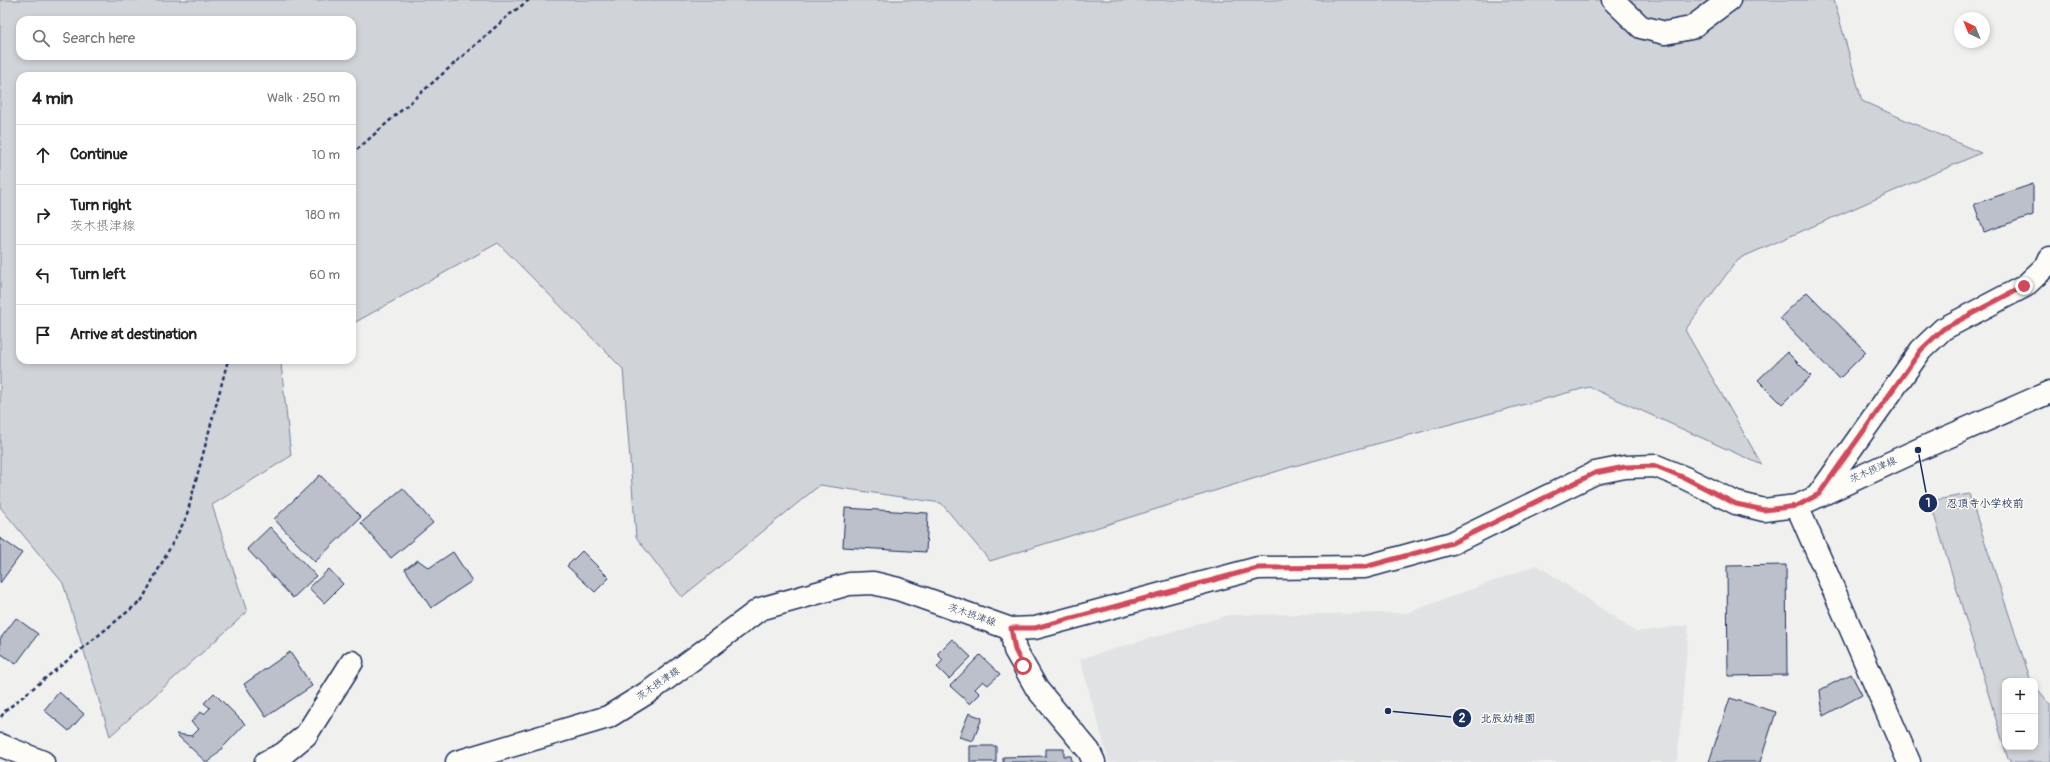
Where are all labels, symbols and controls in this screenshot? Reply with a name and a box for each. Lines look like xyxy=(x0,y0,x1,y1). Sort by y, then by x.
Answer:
north arrow xyxy=(1954,12,1990,48)
search box xyxy=(16,16,356,60)
icon: search xyxy=(30,27,52,49)
text: Search here xyxy=(62,29,135,48)
text: 4 min xyxy=(32,88,73,109)
text: Walk · 250 m xyxy=(267,90,340,106)
icon: ahead xyxy=(32,144,54,166)
text: Continue xyxy=(70,145,128,164)
text: 10 m xyxy=(312,147,340,163)
text: Turn right xyxy=(70,196,131,215)
icon: right xyxy=(32,204,54,226)
text: 180 m xyxy=(305,207,340,223)
text: 茨木摂津線 xyxy=(70,218,135,234)
icon: left xyxy=(32,264,54,286)
text: Turn left xyxy=(70,265,126,284)
text: 60 m xyxy=(309,267,340,283)
route end xyxy=(2015,277,2033,295)
icon: arrive xyxy=(32,324,54,346)
text: Arrive at destination xyxy=(70,325,197,344)
street label: 茨木摂津線 xyxy=(1848,454,1898,486)
callout: 忍頂寺小学校前 xyxy=(1918,492,2031,515)
text: 1 xyxy=(1926,496,1930,511)
text: 忍頂寺小学校前 xyxy=(1947,497,2024,510)
street label: 茨木摂津線 xyxy=(946,601,998,629)
route start xyxy=(1014,657,1032,675)
street label: 茨木摂津線 xyxy=(634,665,682,703)
map controls xyxy=(2002,678,2038,750)
button: + xyxy=(2002,678,2038,714)
callout: 北辰幼稚園 xyxy=(1452,706,1543,729)
text: 2 xyxy=(1459,711,1466,726)
text: 北辰幼稚園 xyxy=(1481,712,1536,725)
button: − xyxy=(2002,714,2038,750)

